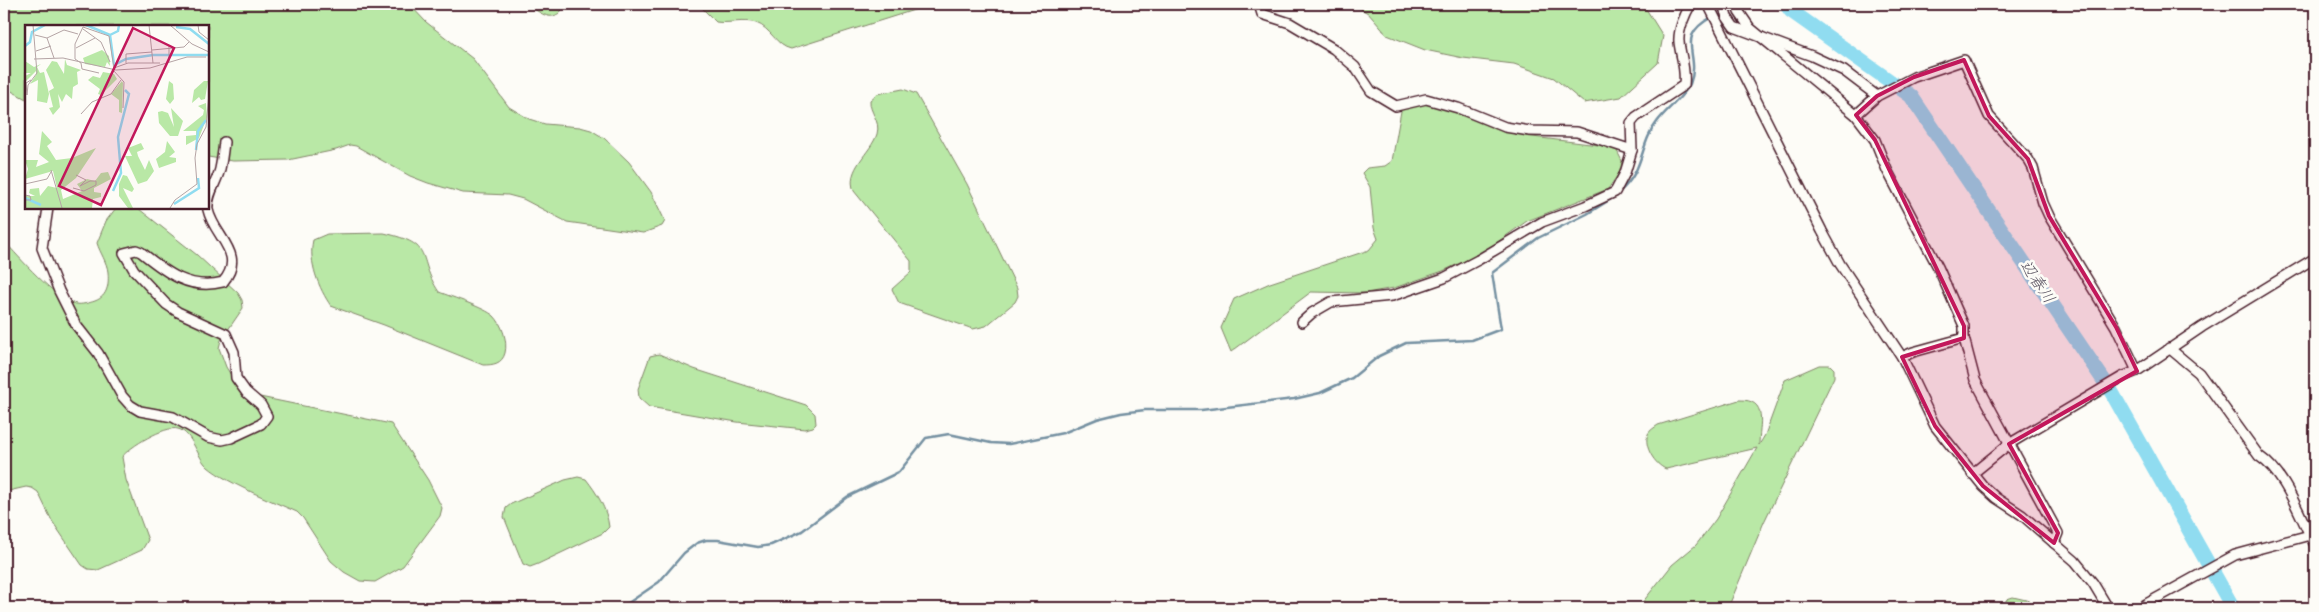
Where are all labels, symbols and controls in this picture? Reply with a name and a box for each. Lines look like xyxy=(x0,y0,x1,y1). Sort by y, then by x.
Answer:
inset map xyxy=(25,25,209,209)
water label: 辺春川 xyxy=(2016,257,2058,307)

